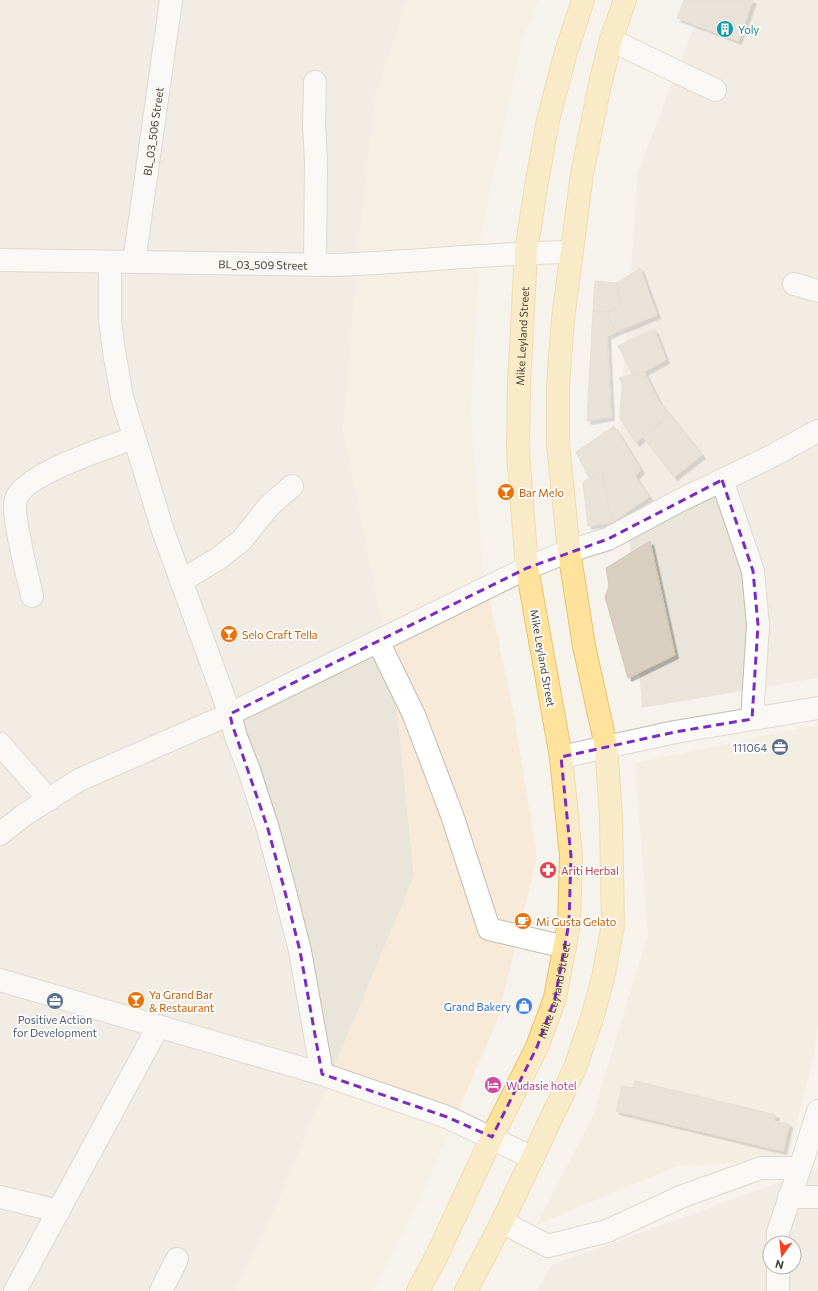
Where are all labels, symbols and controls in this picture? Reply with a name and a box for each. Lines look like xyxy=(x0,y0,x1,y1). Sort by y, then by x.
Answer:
building icon: Yoly xyxy=(715,19,735,39)
place label: Yoly xyxy=(738,23,760,36)
street label: BL_03_506 Street xyxy=(140,86,165,176)
street label: BL_03_509 Street xyxy=(218,257,308,271)
street label: Mike Leyland Street xyxy=(512,286,531,386)
bar icon: Bar Melo xyxy=(496,482,516,502)
place label: Bar Melo xyxy=(519,486,564,499)
street label: Mike Leyland Street xyxy=(528,608,558,708)
bar icon: Selo Craft Tella xyxy=(219,624,239,644)
place label: Selo Craft Tella xyxy=(242,628,318,641)
office icon: 111064 xyxy=(770,737,790,757)
place label: 111064 xyxy=(732,741,767,754)
pharmacy icon: Ariti Herbal xyxy=(538,860,558,880)
place label: Ariti Herbal xyxy=(561,864,619,877)
cafe icon: Mi Gusta Gelato xyxy=(513,911,533,931)
place label: Mi Gusta Gelato xyxy=(536,915,617,928)
street label: Mike Leyland Street xyxy=(534,940,572,1040)
place label: Ya Grand Bar & Restaurant xyxy=(149,988,215,1014)
bar icon: Ya Grand Bar & Restaurant xyxy=(126,990,146,1010)
office icon: Positive Action for Development xyxy=(45,991,65,1011)
shop icon: Grand Bakery xyxy=(514,996,534,1016)
place label: Grand Bakery xyxy=(444,1000,511,1013)
place label: Positive Action for Development xyxy=(13,1013,98,1039)
hotel icon: Wudasie hotel xyxy=(483,1075,503,1095)
place label: Wudasie hotel xyxy=(506,1079,576,1092)
north arrow xyxy=(762,1235,802,1275)
text: N xyxy=(774,1258,785,1272)

